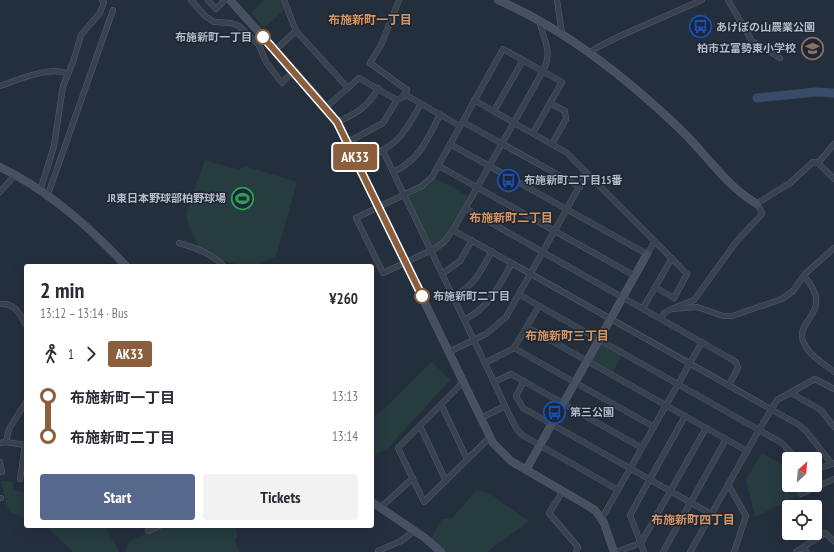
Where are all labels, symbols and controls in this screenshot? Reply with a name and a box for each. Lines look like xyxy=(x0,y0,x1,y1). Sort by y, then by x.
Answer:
district label: 布施新町一丁目 xyxy=(328,12,412,27)
bus stop icon: あけぼの山農業公園 xyxy=(687,14,713,40)
place label: あけぼの山農業公園 xyxy=(716,20,815,34)
marker: 布施新町一丁目 xyxy=(255,29,271,45)
place label: 布施新町一丁目 xyxy=(175,30,252,44)
school or university icon: 柏市立富勢東小学校 xyxy=(799,35,825,61)
place label: 柏市立富勢東小学校 xyxy=(697,41,796,55)
line badge: AK33 xyxy=(327,144,383,170)
text: AK33 xyxy=(341,148,369,166)
bus stop icon: 布施新町二丁目15番 xyxy=(496,167,522,193)
place label: 布施新町二丁目15番 xyxy=(524,173,623,187)
sports icon: JR東日本野球部柏野球場 xyxy=(229,185,255,211)
place label: JR東日本野球部柏野球場 xyxy=(106,191,226,205)
district label: 布施新町二丁目 xyxy=(469,210,553,225)
text: 2 min xyxy=(40,276,84,304)
marker: 布施新町二丁目 xyxy=(414,288,430,304)
text: ¥260 xyxy=(329,289,358,308)
place label: 布施新町二丁目 xyxy=(433,289,510,303)
text: 13:12 – 13:14 · Bus xyxy=(40,305,128,322)
district label: 布施新町三丁目 xyxy=(525,328,609,343)
icon: walk xyxy=(40,343,62,365)
icon: forward xyxy=(80,343,102,365)
text: AK33 xyxy=(116,345,144,363)
text: 1 xyxy=(68,346,74,363)
text: 布施新町一丁目 xyxy=(70,388,175,407)
text: 13:13 xyxy=(332,388,358,405)
bus stop icon: 第三公園 xyxy=(541,399,567,425)
place label: 第三公園 xyxy=(570,405,614,419)
text: 布施新町二丁目 xyxy=(70,428,175,447)
text: 13:14 xyxy=(332,428,358,445)
north arrow xyxy=(782,452,822,492)
map controls xyxy=(782,452,822,540)
button: Start xyxy=(40,474,195,520)
button: Tickets xyxy=(203,474,358,520)
button: locate xyxy=(782,500,822,540)
district label: 布施新町四丁目 xyxy=(651,512,735,527)

